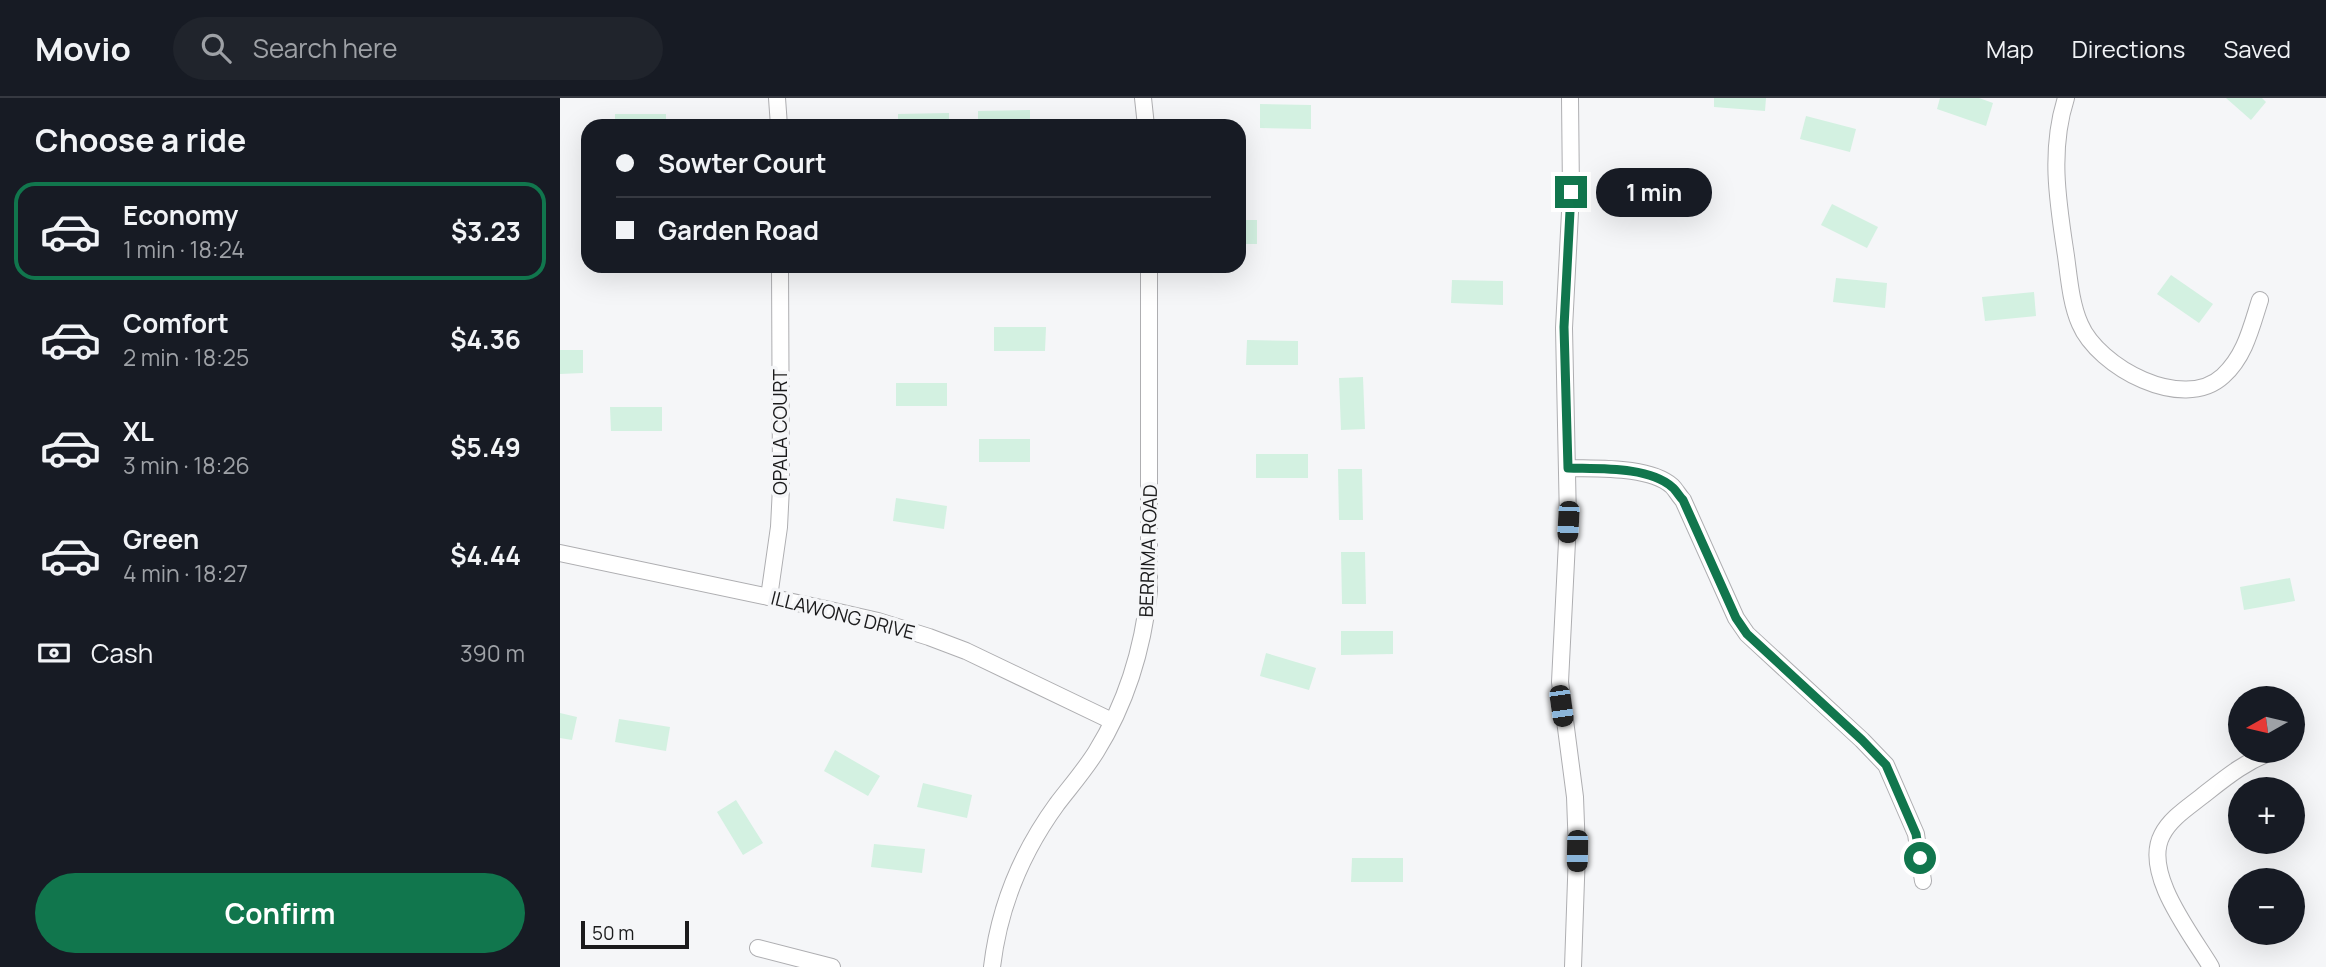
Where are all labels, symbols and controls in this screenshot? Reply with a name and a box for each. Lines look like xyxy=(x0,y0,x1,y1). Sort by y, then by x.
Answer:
search box xyxy=(173,17,663,80)
text: Movio xyxy=(35,26,131,71)
icon: search xyxy=(197,29,235,67)
text: Search here xyxy=(253,30,397,66)
text: Map xyxy=(1986,32,2034,65)
text: Directions xyxy=(2072,32,2185,65)
text: Saved xyxy=(2223,32,2291,65)
text: Choose a ride xyxy=(35,118,246,162)
text: Sowter Court xyxy=(658,145,826,181)
callout: 1 min xyxy=(1596,168,1711,217)
route end xyxy=(1555,176,1587,208)
text: 1 min xyxy=(1626,176,1682,208)
text: Economy xyxy=(123,197,238,233)
icon: car xyxy=(39,200,102,263)
text: Garden Road xyxy=(658,212,819,248)
text: $3.23 xyxy=(451,213,521,249)
text: 1 min · 18:24 xyxy=(123,233,245,265)
text: Comfort xyxy=(123,305,229,341)
icon: car xyxy=(39,308,102,371)
text: $4.36 xyxy=(450,321,521,357)
text: 2 min · 18:25 xyxy=(123,341,249,373)
street label: OPALA COURT xyxy=(767,368,793,495)
text: XL xyxy=(123,413,154,449)
icon: car xyxy=(39,416,102,479)
text: $5.49 xyxy=(450,429,521,465)
text: 3 min · 18:26 xyxy=(123,449,250,481)
street label: BERRIMA ROAD xyxy=(1133,484,1163,618)
car xyxy=(1557,500,1580,544)
text: Green xyxy=(123,521,199,557)
icon: car xyxy=(39,524,102,587)
text: $4.44 xyxy=(450,537,521,573)
text: 4 min · 18:27 xyxy=(123,557,248,589)
street label: ILLAWONG DRIVE xyxy=(768,585,918,645)
icon: cash xyxy=(35,634,73,672)
text: Cash xyxy=(91,635,153,671)
text: 390 m xyxy=(460,637,525,669)
car xyxy=(1548,684,1575,728)
north arrow xyxy=(2228,686,2305,763)
map controls xyxy=(2228,686,2305,945)
button: + xyxy=(2228,777,2305,854)
car xyxy=(1567,830,1588,872)
route start xyxy=(1904,842,1936,874)
button: − xyxy=(2228,868,2305,945)
button: Confirm xyxy=(35,873,525,953)
scale bar xyxy=(581,918,690,950)
text: 50 m xyxy=(592,920,634,946)

